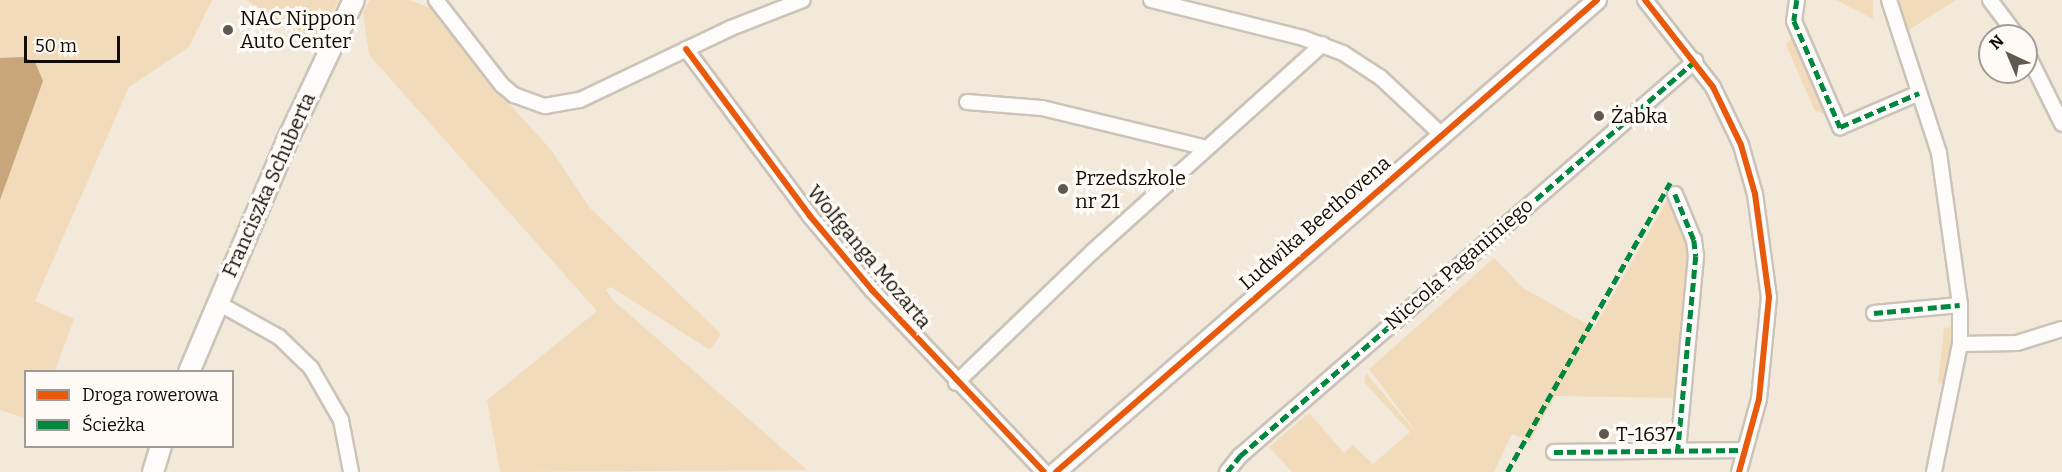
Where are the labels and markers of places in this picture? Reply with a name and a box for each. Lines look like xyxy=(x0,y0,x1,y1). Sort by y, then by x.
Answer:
place label: NAC Nippon Auto Center xyxy=(240,6,356,53)
marker: NAC Nippon Auto Center xyxy=(221,23,235,37)
place label: Żabka xyxy=(1611,104,1668,128)
marker: Żabka xyxy=(1592,109,1606,123)
place label: Przedszkole nr 21 xyxy=(1075,166,1186,213)
marker: Przedszkole nr 21 xyxy=(1056,182,1070,196)
place label: T-1637 xyxy=(1616,422,1676,446)
marker: T-1637 xyxy=(1597,427,1611,441)

